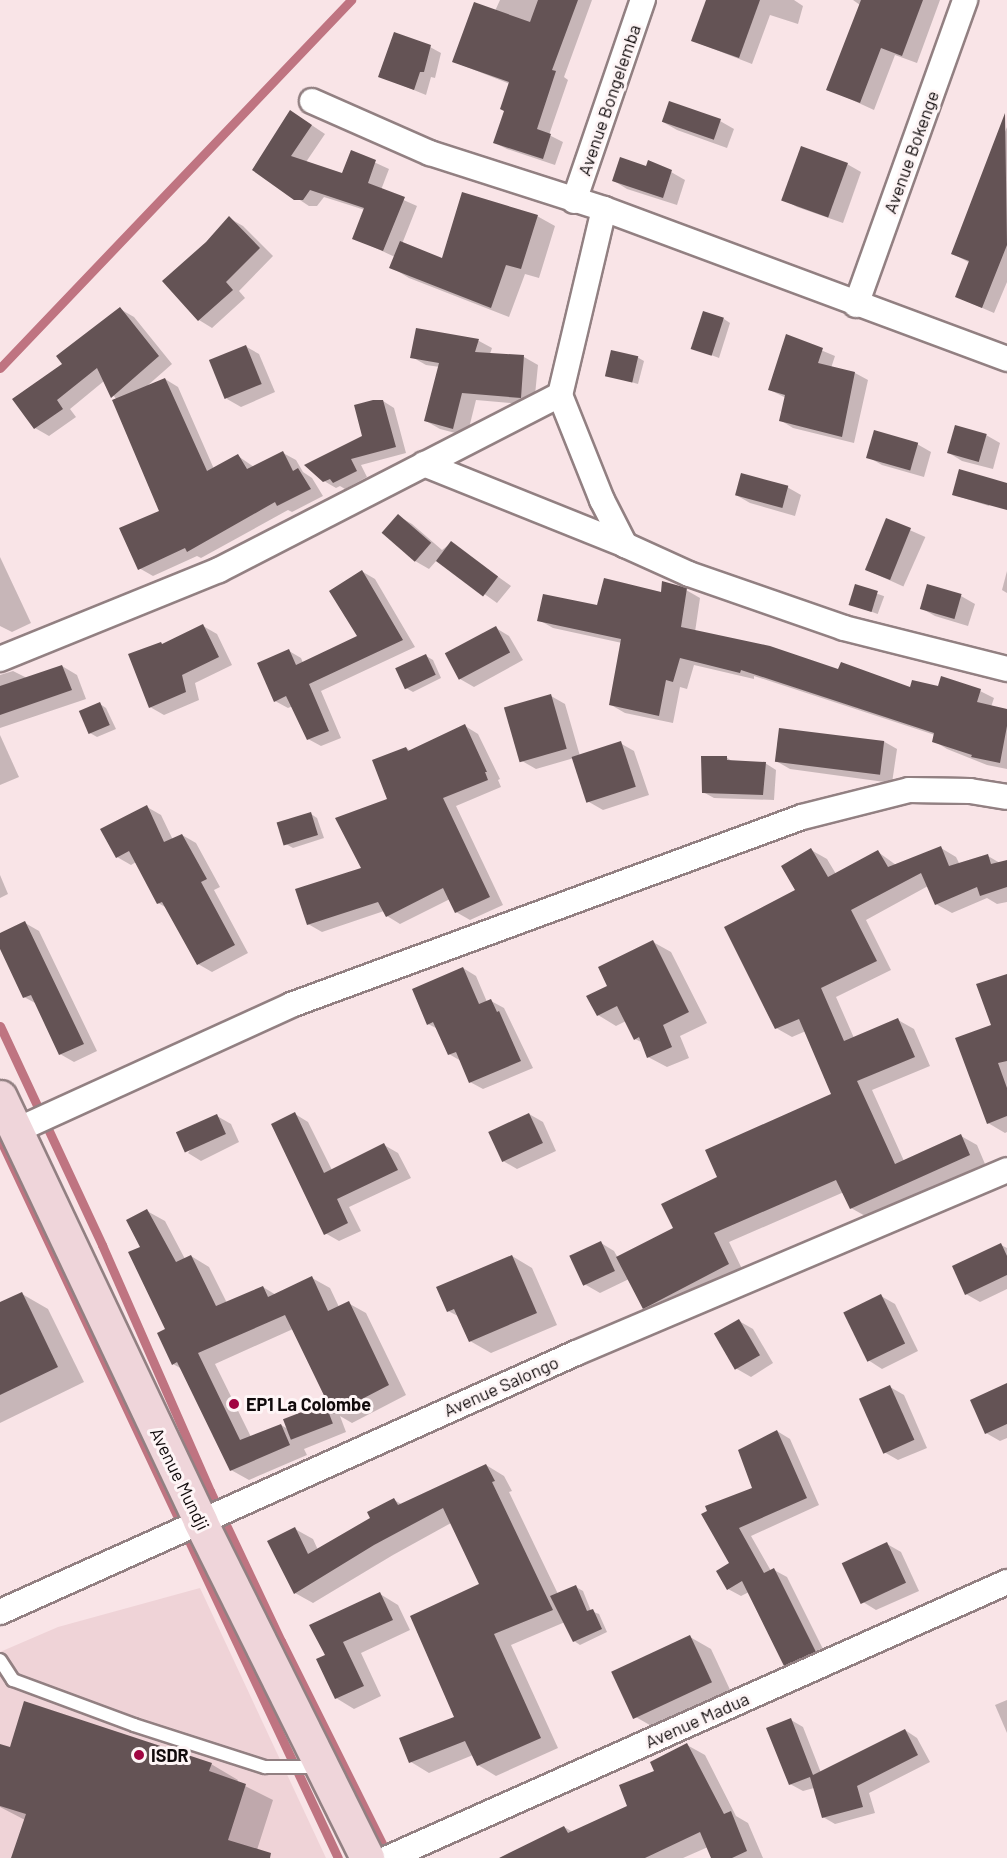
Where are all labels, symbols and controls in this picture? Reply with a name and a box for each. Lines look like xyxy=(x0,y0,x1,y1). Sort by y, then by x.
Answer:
street label: Avenue Bongelemba xyxy=(573,22,645,178)
street label: Avenue Bokenge xyxy=(879,88,943,216)
street label: Avenue Salongo xyxy=(440,1351,562,1421)
place label: EP1 La Colombe xyxy=(246,1393,371,1415)
marker: EP1 La Colombe xyxy=(227,1397,241,1411)
street label: Avenue Mundji xyxy=(146,1424,214,1534)
street label: Avenue Madua xyxy=(642,1687,752,1753)
place label: ISDR xyxy=(151,1744,189,1766)
marker: ISDR xyxy=(132,1748,146,1762)

